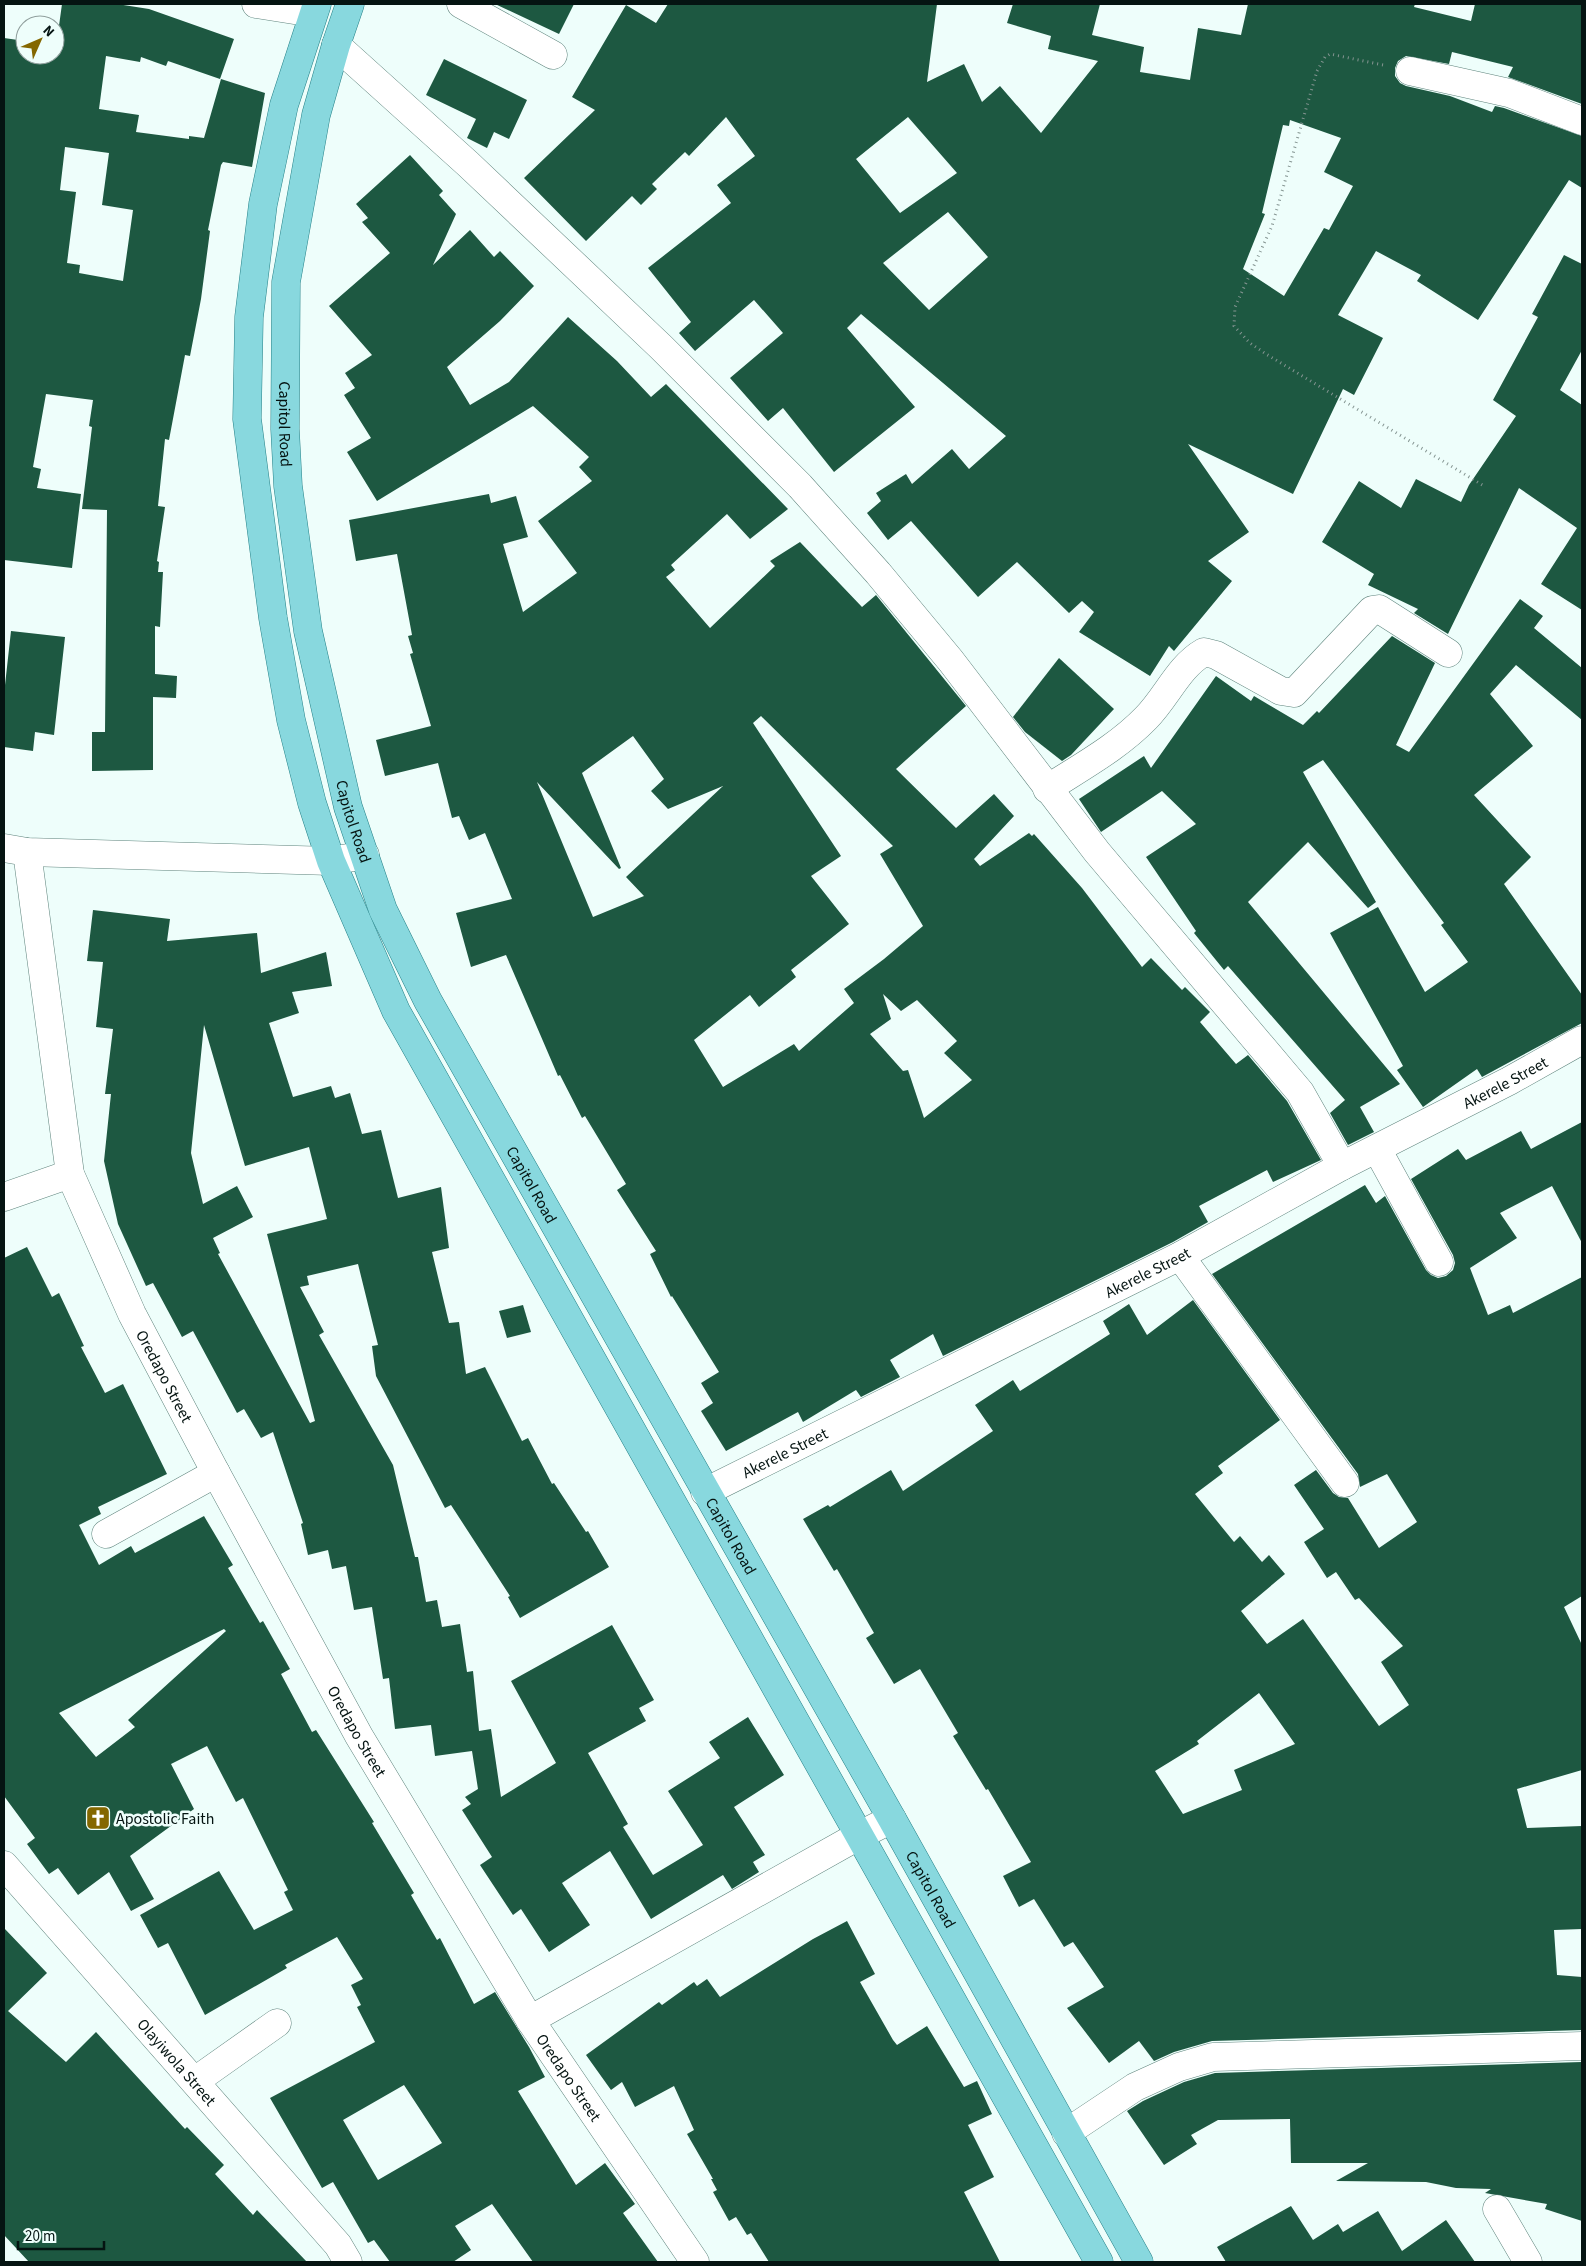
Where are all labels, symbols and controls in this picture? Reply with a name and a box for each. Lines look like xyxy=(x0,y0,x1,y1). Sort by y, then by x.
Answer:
north arrow xyxy=(15,15,65,65)
text: N xyxy=(38,21,59,42)
street label: Capitol Road xyxy=(273,381,297,468)
street label: Capitol Road xyxy=(330,778,376,866)
street label: Akerele Street xyxy=(1459,1051,1552,1115)
street label: Capitol Road xyxy=(501,1142,562,1228)
street label: Akerele Street xyxy=(1101,1242,1195,1304)
street label: Oredapo Street xyxy=(130,1326,198,1427)
street label: Akerele Street xyxy=(739,1422,832,1484)
street label: Capitol Road xyxy=(700,1494,761,1579)
street label: Oredapo Street xyxy=(322,1682,391,1782)
church icon: Apostolic Faith xyxy=(85,1805,111,1831)
place label: Apostolic Faith xyxy=(116,1808,214,1830)
street label: Capitol Road xyxy=(900,1847,961,1933)
street label: Olayiwola Street xyxy=(132,2014,221,2111)
street label: Oredapo Street xyxy=(530,2030,606,2127)
scale bar xyxy=(18,2218,104,2250)
text: 20 m xyxy=(25,2226,55,2247)

